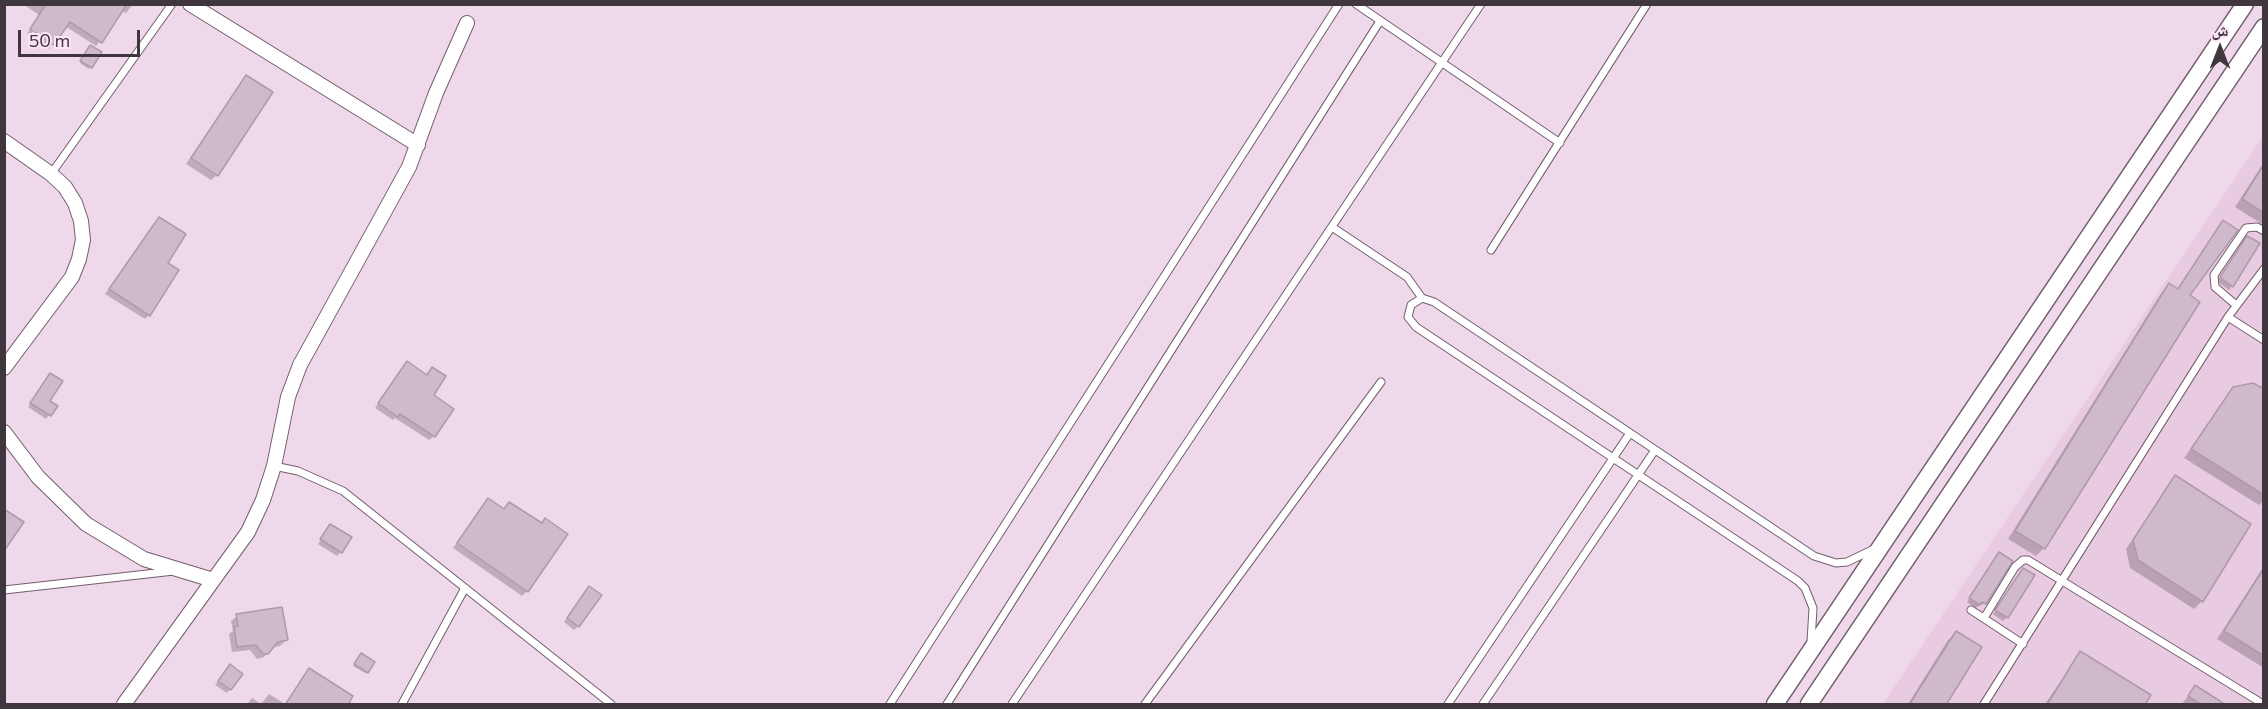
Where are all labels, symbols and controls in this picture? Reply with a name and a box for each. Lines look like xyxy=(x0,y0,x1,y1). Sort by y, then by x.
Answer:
scale bar xyxy=(21,18,142,56)
north arrow xyxy=(2190,18,2250,78)
text: ش xyxy=(2212,20,2228,39)
text: 50 m xyxy=(29,29,70,51)

